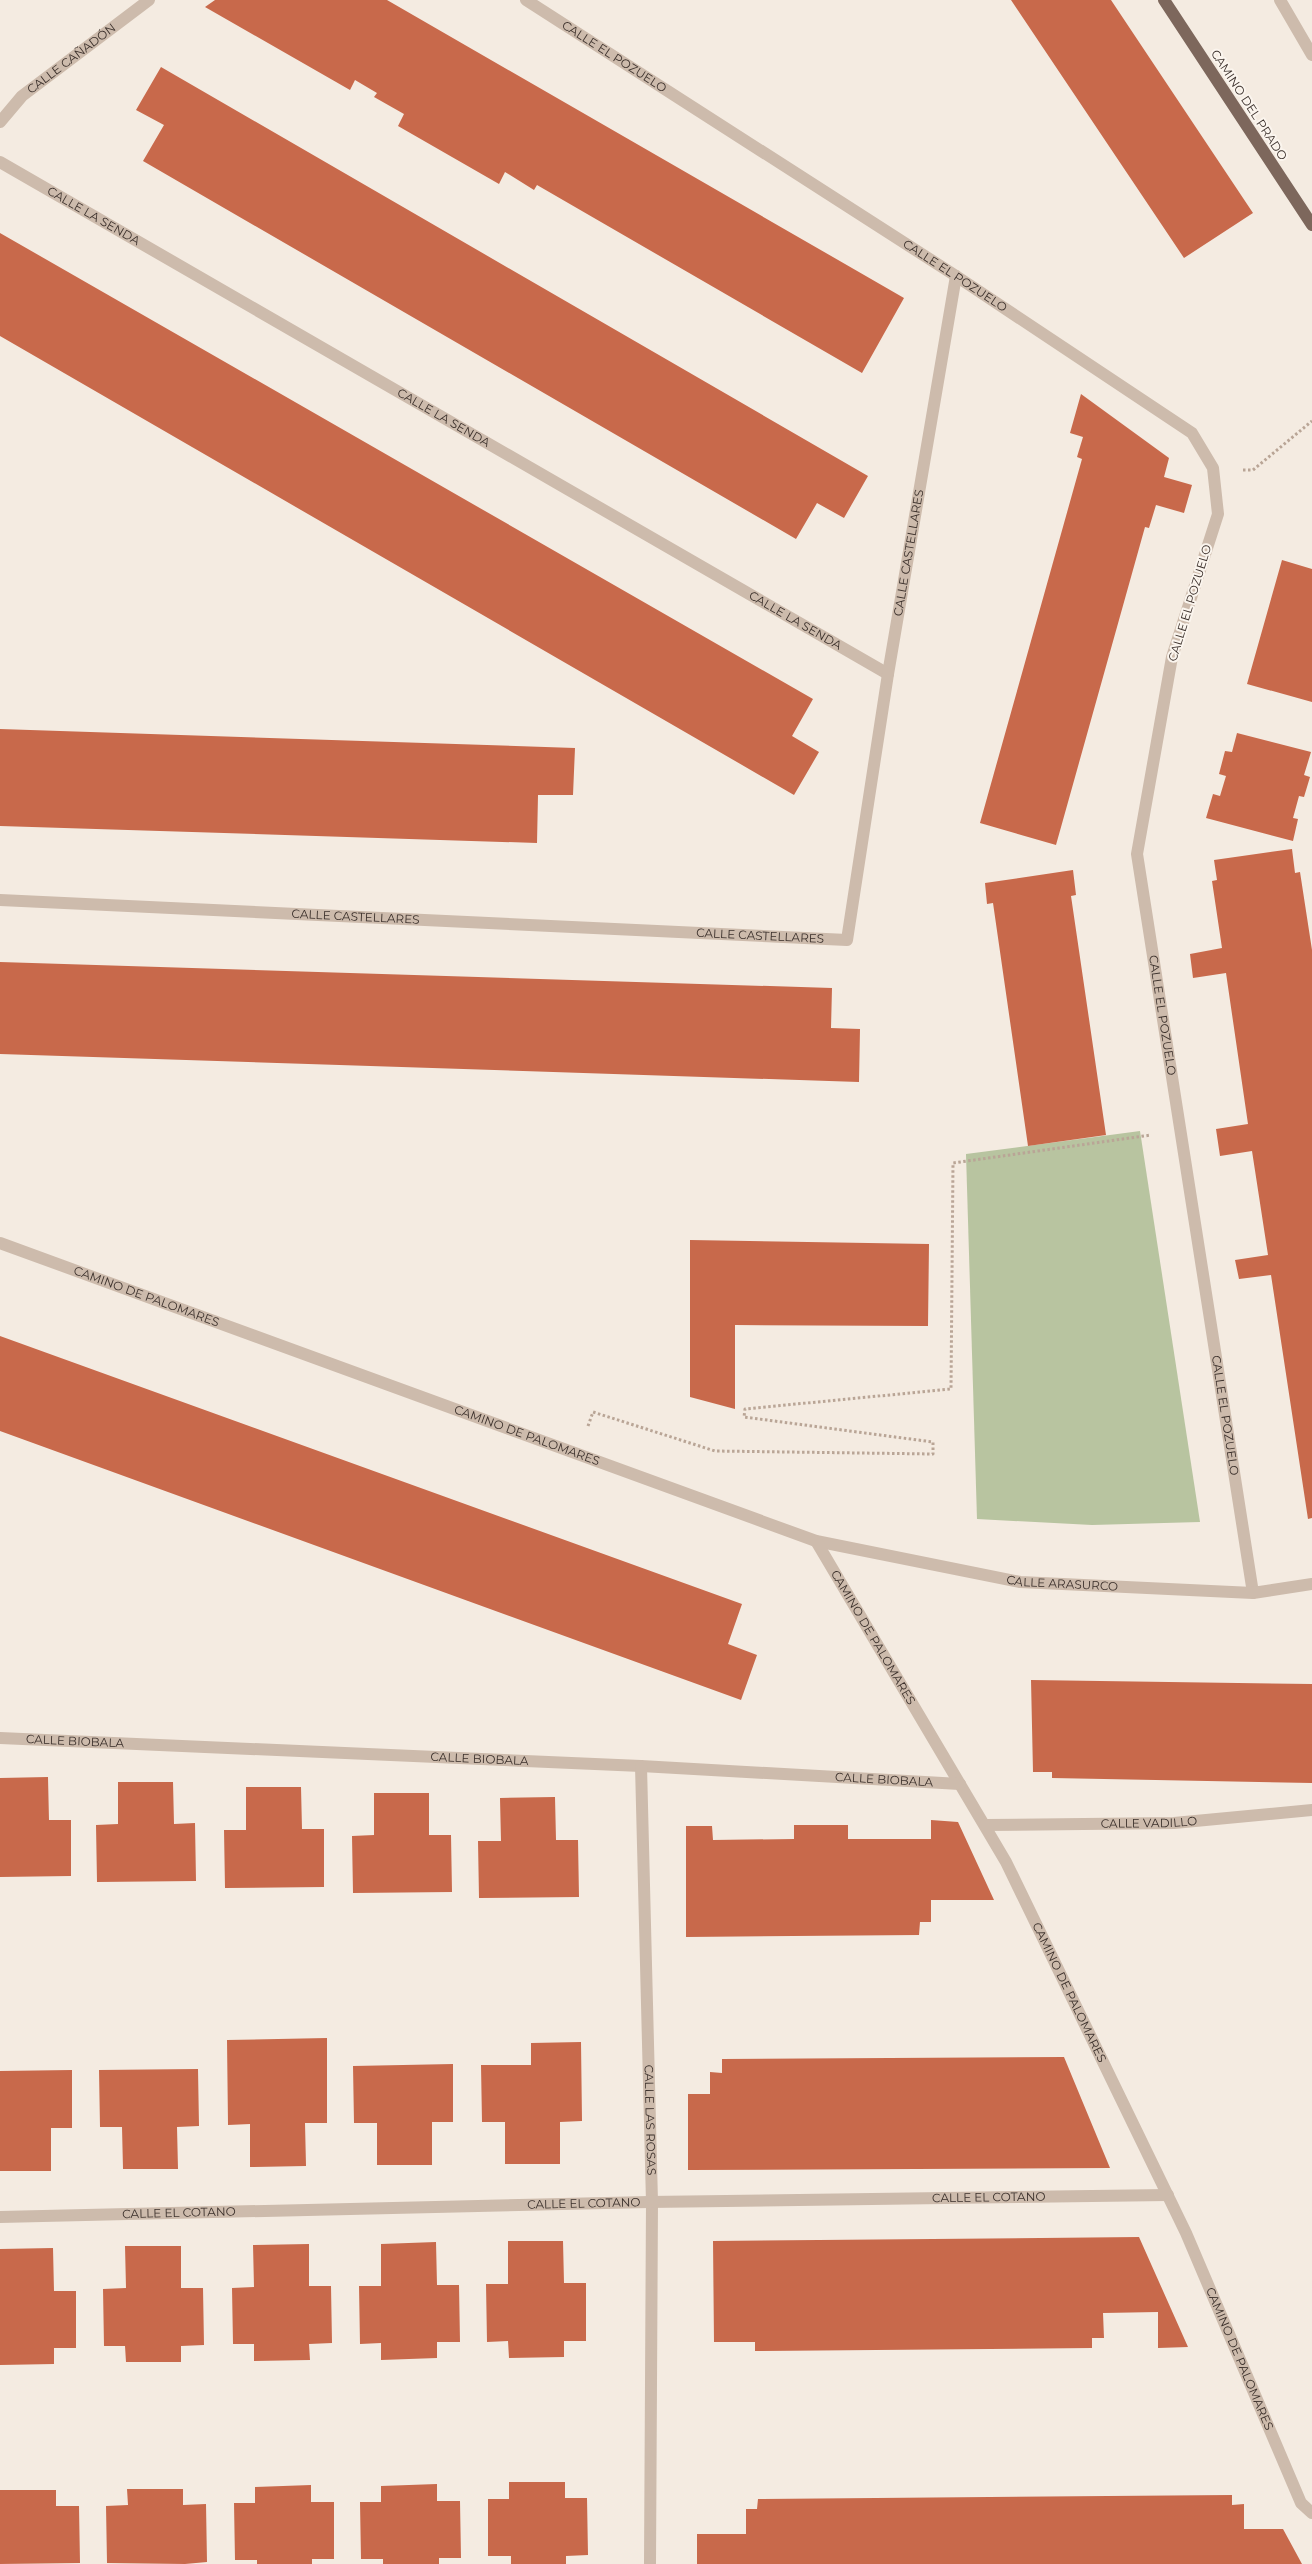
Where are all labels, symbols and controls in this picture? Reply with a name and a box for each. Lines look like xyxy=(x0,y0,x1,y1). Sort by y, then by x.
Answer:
street label: CALLE EL POZUELO xyxy=(559,17,670,95)
street label: CALLE CAÑADÓN xyxy=(24,20,118,97)
street label: CAMINO DEL PRADO xyxy=(1208,47,1291,163)
street label: CALLE LA SENDA xyxy=(45,183,143,248)
street label: CALLE EL POZUELO xyxy=(900,236,1010,315)
street label: CALLE LA SENDA xyxy=(395,385,493,450)
street label: CALLE CASTELLARES xyxy=(890,488,926,617)
street label: CALLE EL POZUELO xyxy=(1165,543,1214,663)
street label: CALLE LA SENDA xyxy=(746,587,845,653)
street label: CALLE CASTELLARES xyxy=(291,906,420,927)
street label: CALLE CASTELLARES xyxy=(696,925,825,946)
street label: CALLE EL POZUELO xyxy=(1146,954,1180,1076)
street label: CAMINO DE PALOMARES xyxy=(72,1263,222,1329)
street label: CALLE EL POZUELO xyxy=(1209,1354,1242,1476)
street label: CAMINO DE PALOMARES xyxy=(452,1402,602,1468)
street label: CAMINO DE PALOMARES xyxy=(828,1567,919,1707)
street label: CALLE ARASURCO xyxy=(1005,1571,1118,1594)
street label: CALLE BIOBALA xyxy=(26,1731,125,1750)
street label: CALLE BIOBALA xyxy=(430,1749,529,1768)
street label: CALLE BIOBALA xyxy=(835,1769,934,1789)
street label: CALLE VADILLO xyxy=(1101,1813,1198,1831)
street label: CAMINO DE PALOMARES xyxy=(1029,1920,1110,2065)
street label: CALLE LAS ROSAS xyxy=(642,2064,659,2175)
street label: CALLE EL COTANO xyxy=(932,2189,1046,2205)
street label: CALLE EL COTANO xyxy=(527,2194,641,2212)
street label: CALLE EL COTANO xyxy=(122,2204,236,2221)
street label: CAMINO DE PALOMARES xyxy=(1203,2285,1277,2432)

